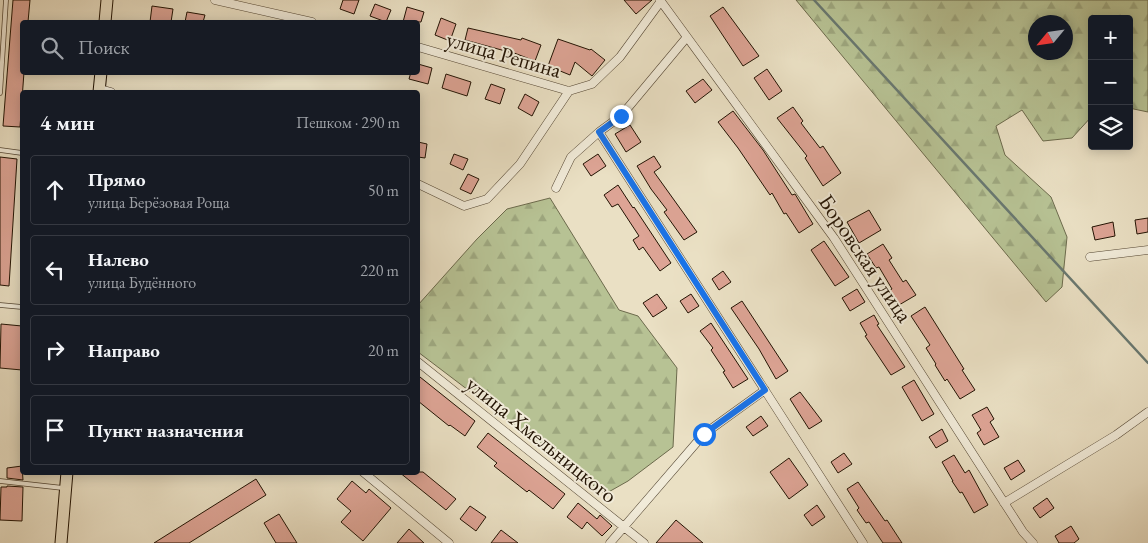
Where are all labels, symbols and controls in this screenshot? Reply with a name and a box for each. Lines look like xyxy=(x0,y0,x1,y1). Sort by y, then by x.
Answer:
north arrow xyxy=(1028,15,1073,60)
map controls xyxy=(1088,15,1133,150)
button: + xyxy=(1088,15,1133,60)
search box xyxy=(20,20,420,75)
street label: улица Репина xyxy=(443,24,565,85)
icon: search xyxy=(38,34,66,62)
text: Поиск xyxy=(78,35,130,60)
button: − xyxy=(1088,60,1133,105)
route end xyxy=(610,105,633,128)
button: layers xyxy=(1088,105,1133,150)
text: 4 мин xyxy=(40,109,95,136)
text: Пешком · 290 m xyxy=(296,112,400,133)
text: Прямо xyxy=(88,167,146,192)
icon: ahead xyxy=(41,176,69,204)
text: 50 m xyxy=(368,180,399,201)
street label: Боровская улица xyxy=(812,189,919,328)
text: улица Берёзовая Роща xyxy=(88,192,230,213)
text: Налево xyxy=(88,247,149,272)
icon: left xyxy=(41,256,69,284)
text: 220 m xyxy=(360,260,399,281)
text: улица Будённого xyxy=(88,272,196,293)
icon: right xyxy=(41,336,69,364)
text: Направо xyxy=(88,338,160,363)
text: 20 m xyxy=(368,340,399,361)
street label: улица Хмельницкого xyxy=(460,369,623,510)
icon: arrive xyxy=(41,416,69,444)
text: Пункт назначения xyxy=(88,418,244,443)
route start xyxy=(693,423,716,446)

